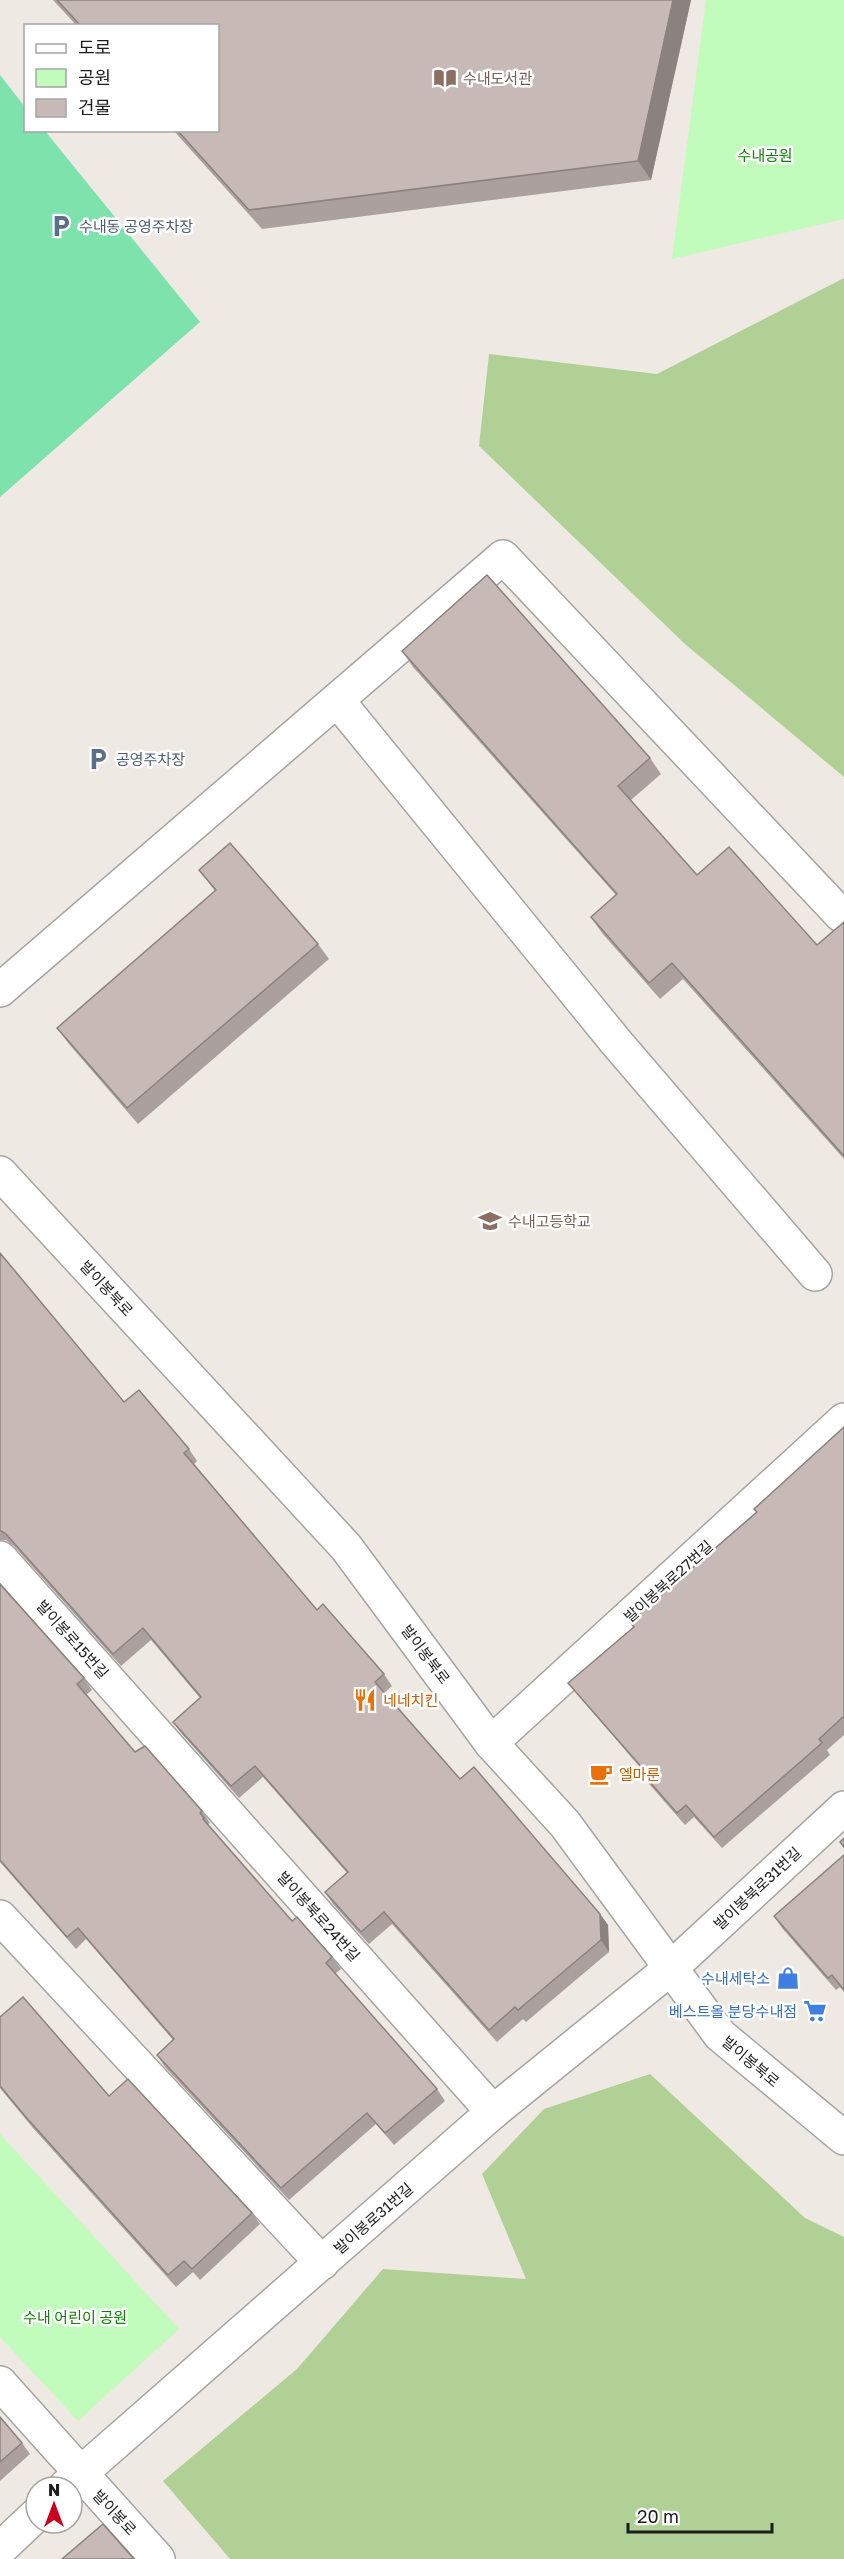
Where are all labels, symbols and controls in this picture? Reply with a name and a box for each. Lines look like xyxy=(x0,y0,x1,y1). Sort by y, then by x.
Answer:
legend xyxy=(24,24,219,132)
text: 도로 xyxy=(78,36,111,58)
library icon: 수내도서관 xyxy=(432,65,458,91)
text: 공원 xyxy=(78,66,111,88)
place label: 수내도서관 xyxy=(463,69,532,87)
text: 건물 xyxy=(78,96,111,118)
park label: 수내공원 xyxy=(737,146,793,164)
parking icon: 수내동 공영주차장 xyxy=(48,213,74,239)
place label: 수내동 공영주차장 xyxy=(79,217,193,235)
parking icon: 공영주차장 xyxy=(85,746,111,772)
place label: 공영주차장 xyxy=(116,750,185,768)
school or university icon: 수내고등학교 xyxy=(477,1208,503,1234)
place label: 수내고등학교 xyxy=(508,1212,591,1230)
street label: 발이봉북로 xyxy=(77,1257,137,1319)
street label: 발이봉북로27번길 xyxy=(620,1536,716,1626)
street label: 발이봉로15번길 xyxy=(33,1596,113,1682)
street label: 발이봉북로 xyxy=(398,1621,454,1687)
restaurant icon: 네네치킨 xyxy=(352,1687,378,1713)
place label: 네네치킨 xyxy=(383,1691,438,1709)
cafe icon: 엘마룬 xyxy=(588,1761,614,1787)
place label: 엘마룬 xyxy=(619,1765,660,1783)
street label: 발이봉북로31번길 xyxy=(710,1843,804,1933)
street label: 발이봉북로24번길 xyxy=(274,1867,364,1965)
shop icon: 수내세탁소 xyxy=(775,1965,801,1991)
place label: 수내세탁소 xyxy=(701,1969,770,1987)
supermarket icon: 베스트올 분당수내점 xyxy=(802,1998,828,2024)
place label: 베스트올 분당수내점 xyxy=(669,2002,797,2020)
street label: 발이봉북로 xyxy=(719,2032,783,2090)
street label: 발이봉로31번길 xyxy=(330,2179,416,2257)
park label: 수내 어린이 공원 xyxy=(23,2308,127,2326)
north arrow xyxy=(24,2475,84,2535)
text: N xyxy=(48,2480,60,2500)
street label: 발이봉로 xyxy=(90,2486,140,2538)
scale bar xyxy=(628,2496,772,2534)
text: 20 m xyxy=(637,2505,679,2527)

